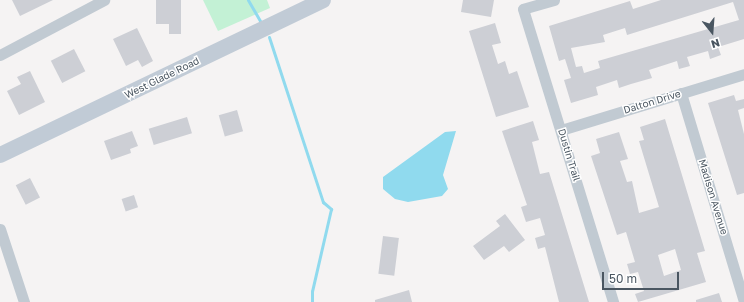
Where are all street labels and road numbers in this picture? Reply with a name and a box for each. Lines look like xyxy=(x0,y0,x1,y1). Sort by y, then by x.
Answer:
street label: West Glade Road xyxy=(123,55,201,101)
street label: Dalton Drive xyxy=(622,88,682,116)
street label: Dustin Trail xyxy=(555,127,583,183)
street label: Madison Avenue xyxy=(696,158,730,236)

